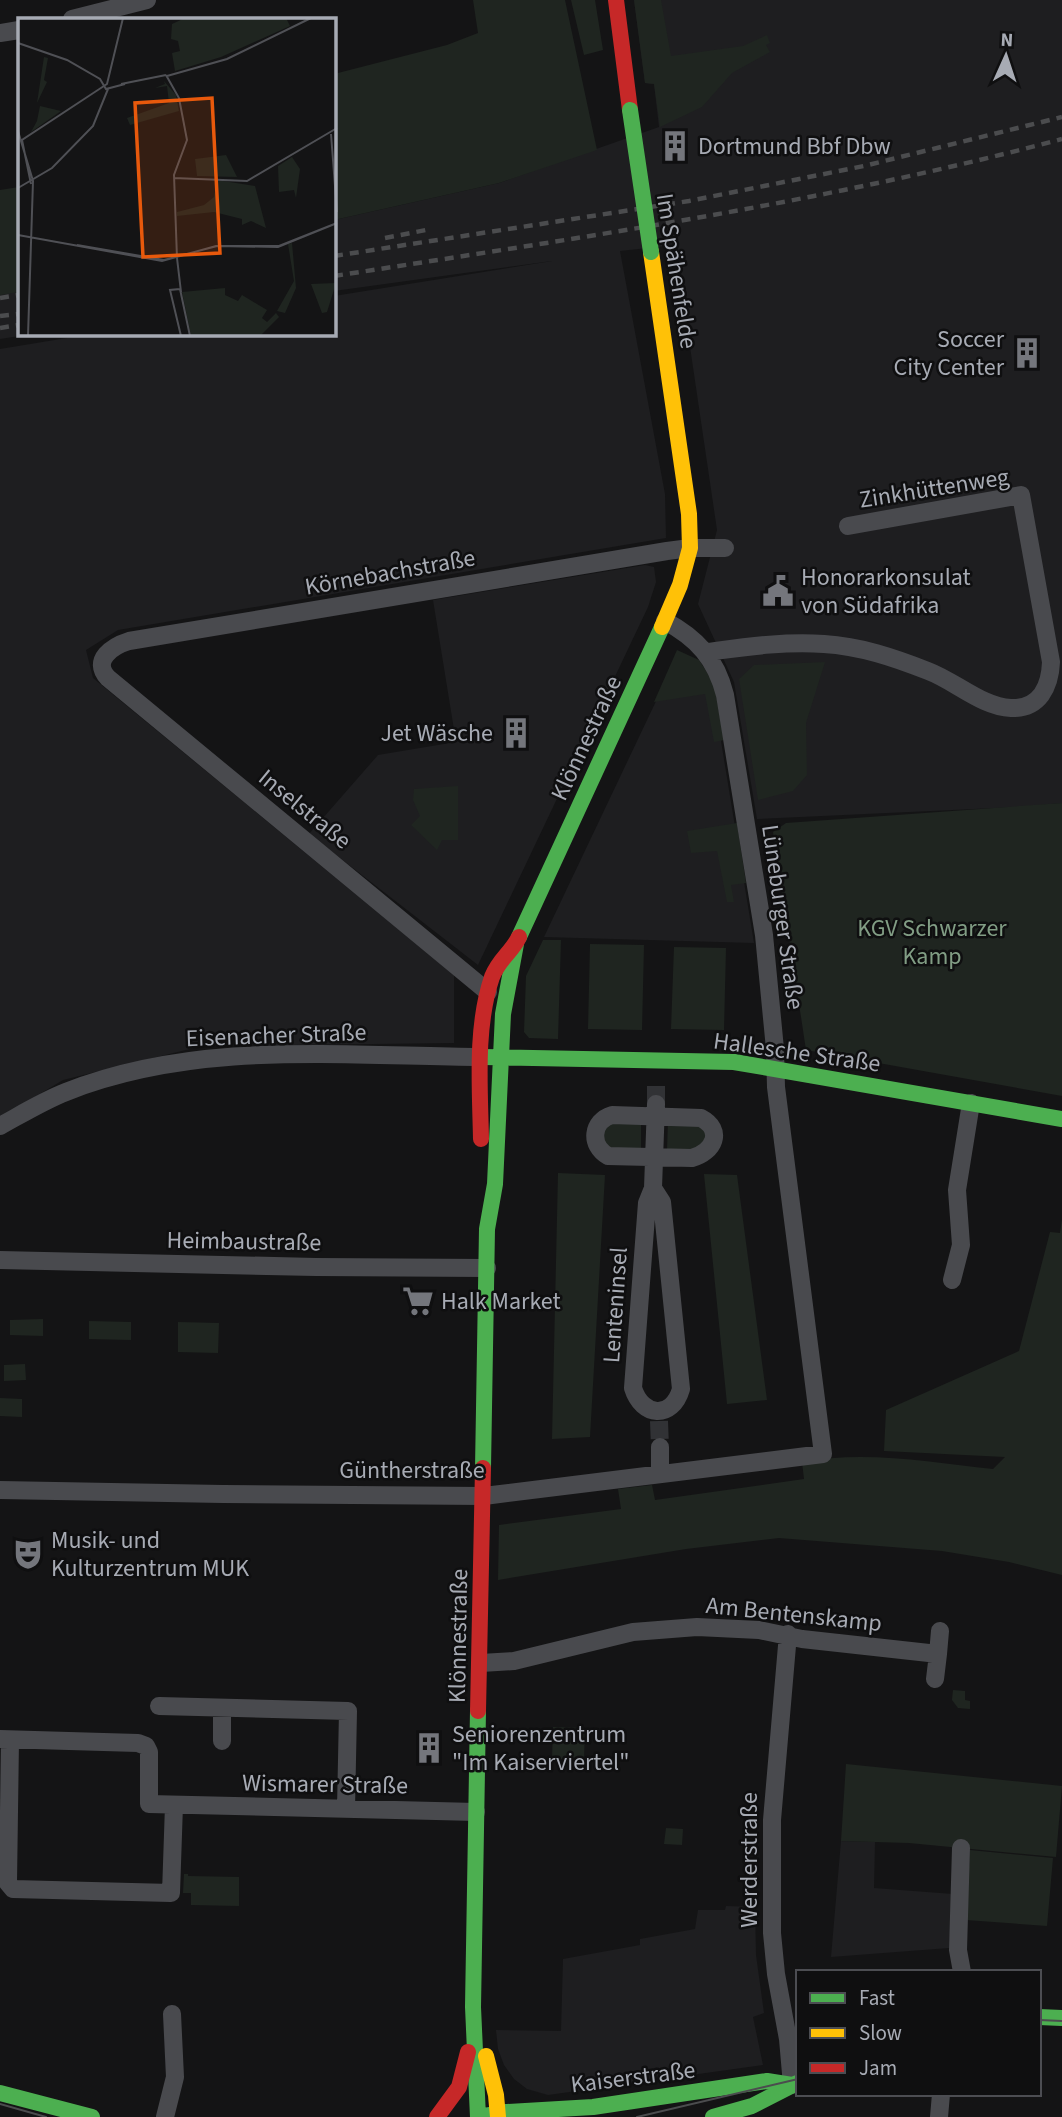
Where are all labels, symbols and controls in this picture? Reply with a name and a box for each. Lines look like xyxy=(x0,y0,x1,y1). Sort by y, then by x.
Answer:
inset map xyxy=(18,18,336,336)
north arrow xyxy=(971,21,1041,91)
text: N xyxy=(1000,27,1014,54)
building icon: Dortmund Bbf Dbw xyxy=(658,129,692,163)
place label: Dortmund Bbf Dbw xyxy=(698,129,891,164)
street label: Im Spähenfelde xyxy=(647,191,706,351)
place label: Soccer City Center xyxy=(894,322,1005,385)
building icon: Soccer City Center xyxy=(1010,336,1044,370)
street label: Zinkhüttenweg xyxy=(857,459,1012,518)
street label: Körnebachstraße xyxy=(302,540,478,605)
place label: Honorarkonsulat von Südafrika xyxy=(801,560,971,623)
public building icon: Honorarkonsulat von Südafrika xyxy=(761,574,795,608)
street label: Klönnestraße xyxy=(542,670,631,807)
place label: Jet Wäsche xyxy=(380,716,493,751)
building icon: Jet Wäsche xyxy=(499,716,533,750)
street label: Inselstraße xyxy=(251,761,359,858)
street label: Lüneburger Straße xyxy=(752,822,813,1012)
park label: KGV Schwarzer Kamp xyxy=(857,911,1007,974)
street label: Eisenacher Straße xyxy=(185,1015,367,1056)
street label: Hallesche Straße xyxy=(711,1023,883,1082)
street label: Heimbaustraße xyxy=(166,1223,322,1260)
street label: Lenteninsel xyxy=(594,1246,637,1364)
supermarket icon: Halk Market xyxy=(401,1284,435,1318)
place label: Halk Market xyxy=(441,1284,561,1319)
street label: Güntherstraße xyxy=(339,1453,485,1488)
place label: Musik- und Kulturzentrum MUK xyxy=(51,1523,249,1586)
theatre icon: Musik- und Kulturzentrum MUK xyxy=(11,1537,45,1571)
street label: Klönnestraße xyxy=(440,1568,477,1704)
street label: Am Bentenskamp xyxy=(704,1588,884,1641)
place label: Seniorenzentrum "Im Kaiserviertel" xyxy=(452,1717,629,1780)
building icon: Seniorenzentrum "Im Kaiserviertel" xyxy=(412,1731,446,1765)
street label: Wismarer Straße xyxy=(242,1766,408,1803)
street label: Werderstraße xyxy=(732,1792,767,1928)
legend xyxy=(796,1970,1041,2096)
text: Fast xyxy=(859,1983,895,2013)
text: Slow xyxy=(859,2018,902,2048)
street label: Kaiserstraße xyxy=(569,2052,697,2103)
text: Jam xyxy=(859,2053,897,2083)

